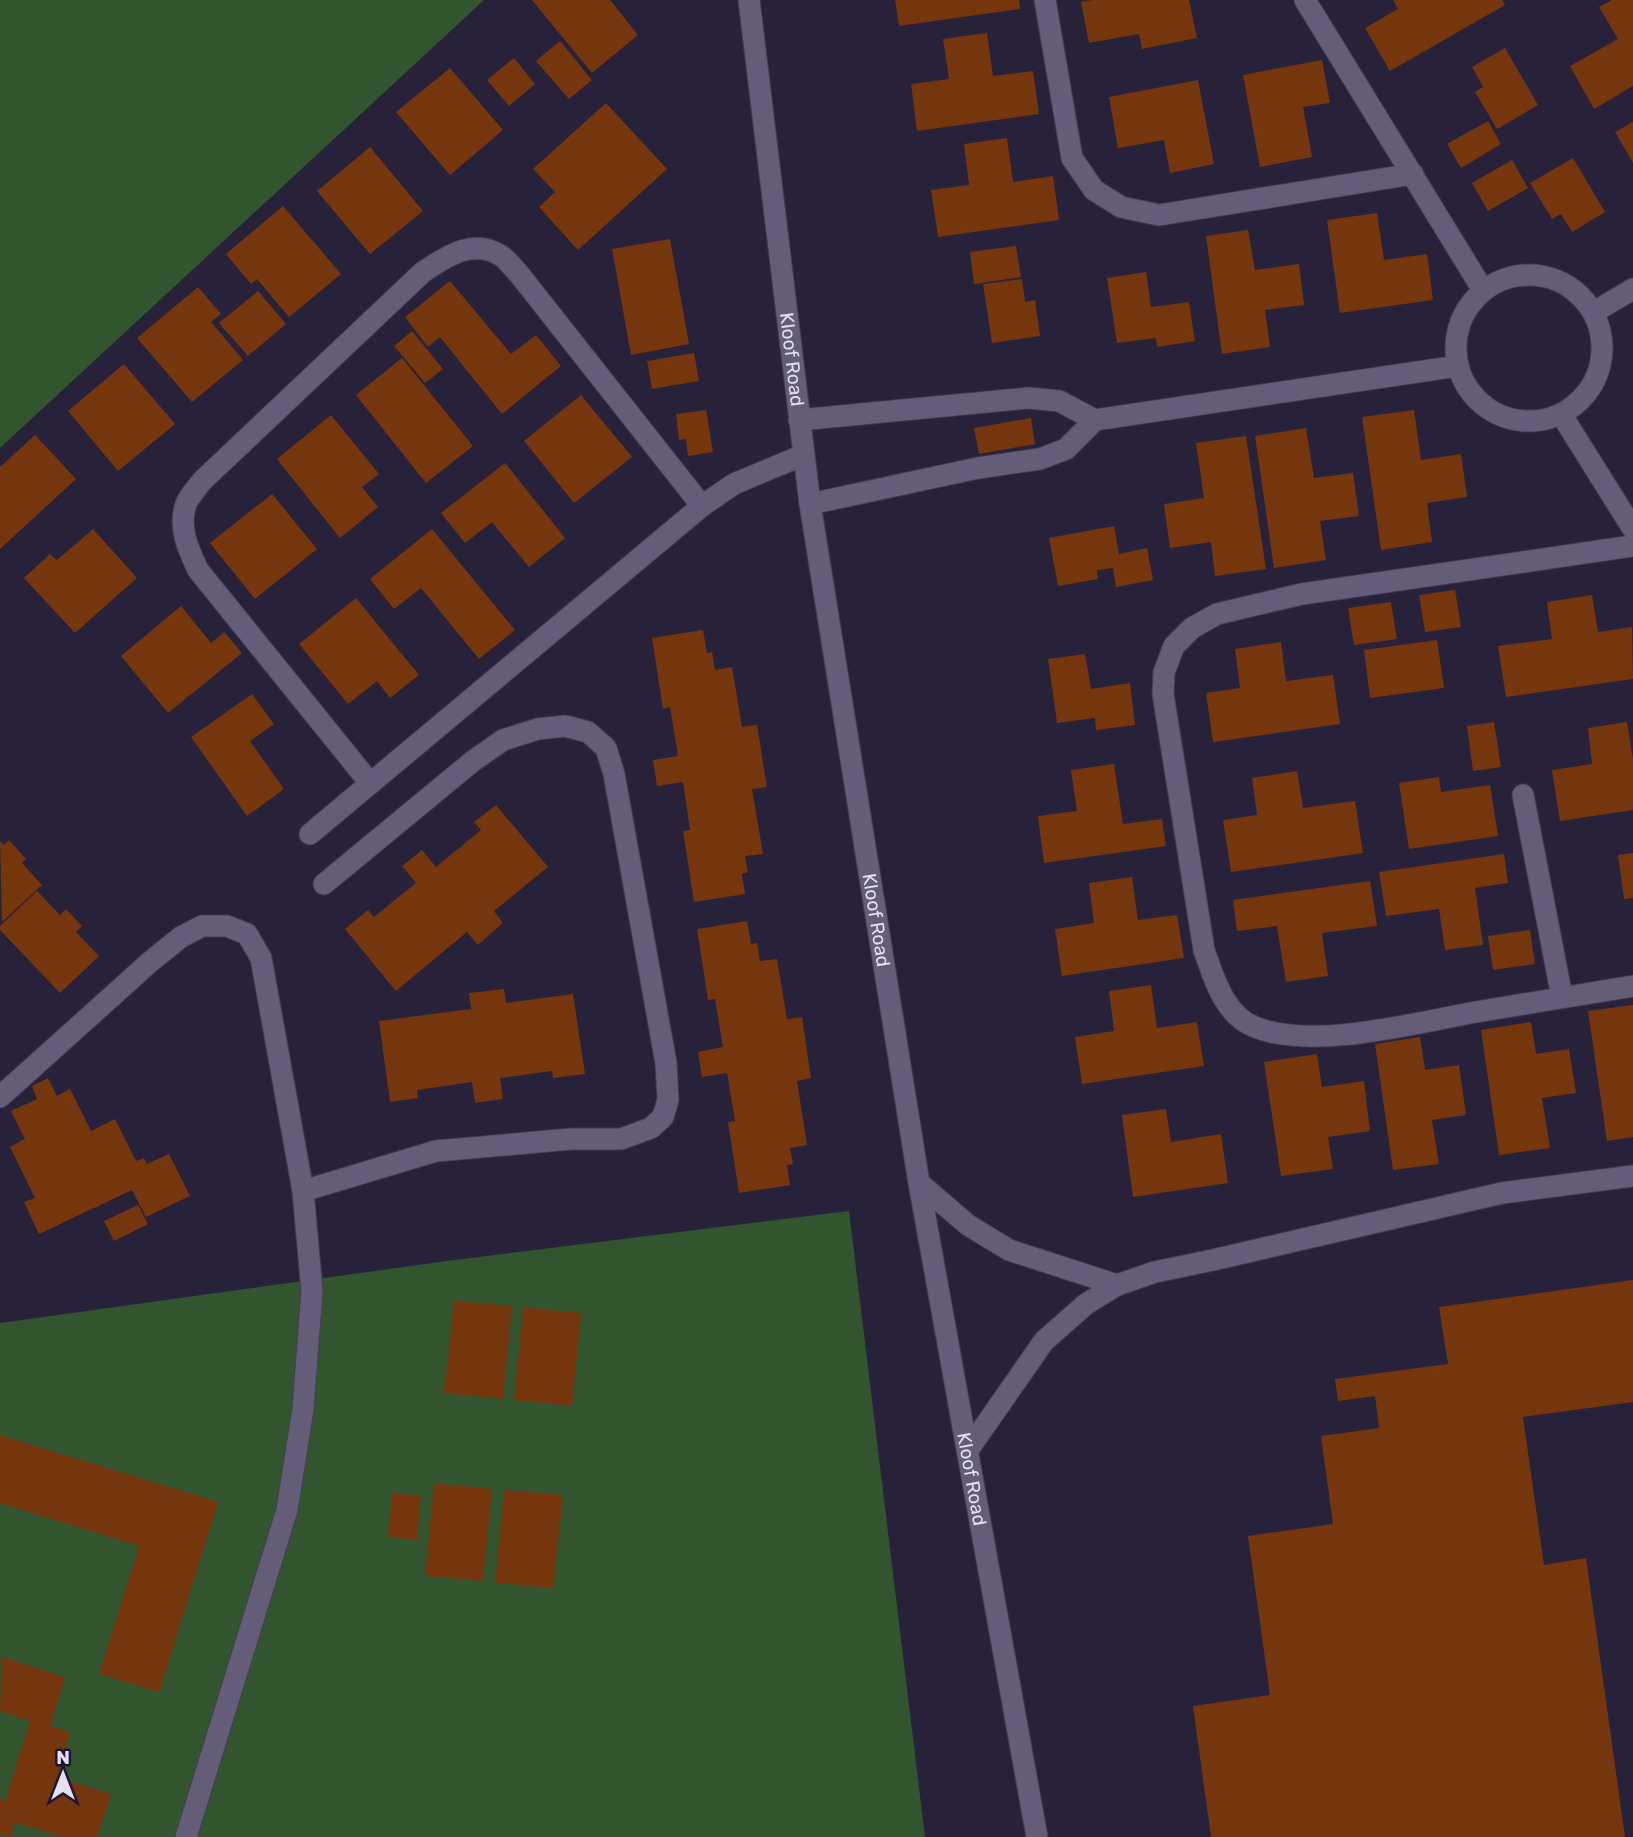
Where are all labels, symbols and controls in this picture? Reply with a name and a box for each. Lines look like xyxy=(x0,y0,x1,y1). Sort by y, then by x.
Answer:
street label: Kloof Road xyxy=(775,311,810,408)
street label: Kloof Road xyxy=(858,872,896,968)
street label: Kloof Road xyxy=(953,1430,992,1527)
north arrow xyxy=(28,1739,98,1809)
text: N xyxy=(56,1746,70,1769)

